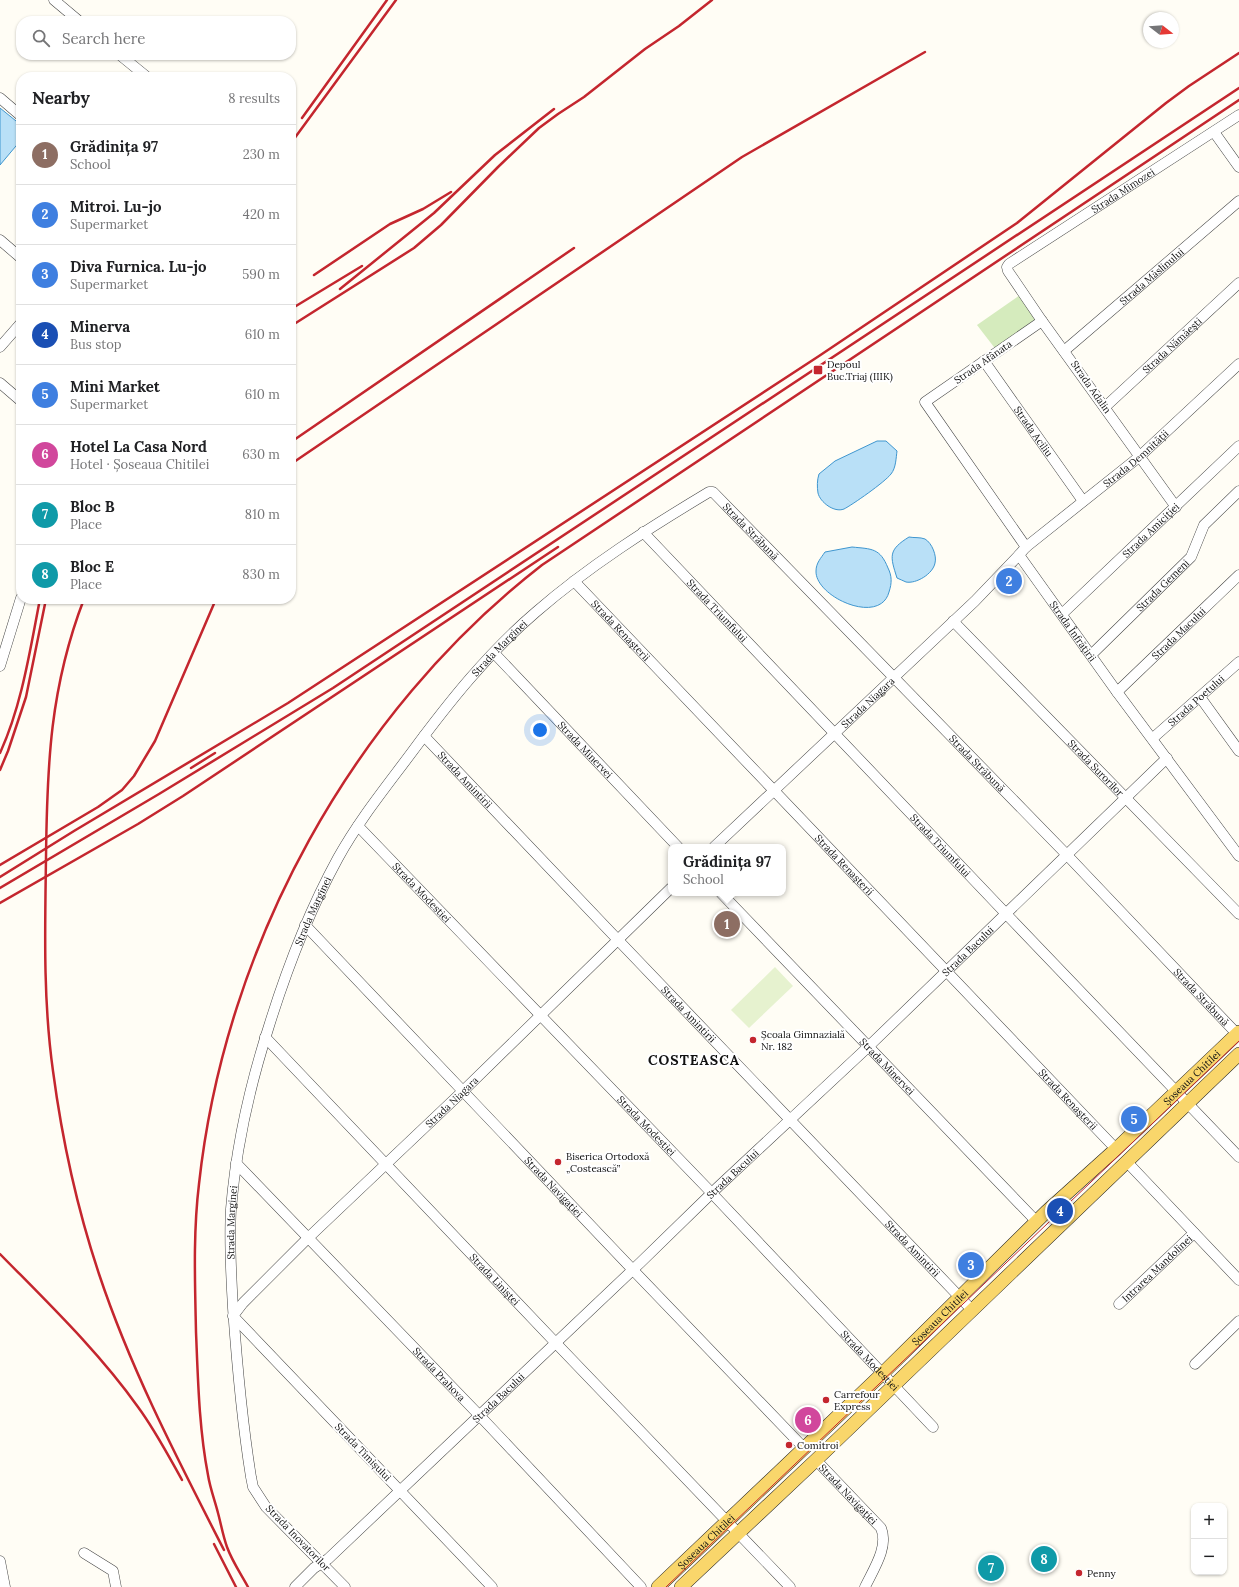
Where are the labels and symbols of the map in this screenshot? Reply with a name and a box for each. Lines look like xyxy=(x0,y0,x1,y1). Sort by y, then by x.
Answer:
north arrow xyxy=(1143,12,1179,48)
street label: Strada Mimozei xyxy=(1089,165,1157,216)
street label: Strada Măslinului xyxy=(1116,245,1186,307)
street label: Strada Nămăești xyxy=(1139,314,1204,376)
street label: Strada Afânata xyxy=(952,337,1014,387)
place label: Depoul Buc.Triaj (IIIK) xyxy=(827,358,893,383)
street label: Strada Adalin xyxy=(1068,358,1114,416)
marker: Depoul Buc.Triaj (IIIK) xyxy=(812,364,824,376)
street label: Strada Aciliu xyxy=(1011,404,1056,459)
street label: Strada Demnității xyxy=(1100,427,1171,490)
street label: Strada Străbună xyxy=(720,500,782,562)
street label: Strada Amiciției xyxy=(1119,500,1182,560)
street label: Strada Gemeni xyxy=(1133,556,1192,614)
pin: 2 xyxy=(996,566,1022,596)
street label: Strada Triumfului xyxy=(684,576,751,645)
street label: Strada Renașterii xyxy=(589,597,653,664)
street label: Strada Înfrățirii xyxy=(1047,598,1100,664)
street label: Strada Macului xyxy=(1149,604,1208,662)
street label: Strada Marginei xyxy=(468,617,530,679)
street label: Strada Poetului xyxy=(1165,672,1227,729)
street label: Strada Niagara xyxy=(838,674,897,730)
street label: Strada Minervei xyxy=(555,718,616,781)
your location xyxy=(530,720,550,740)
street label: Strada Străbună xyxy=(947,732,1008,794)
street label: Strada Surorilor xyxy=(1065,736,1127,799)
street label: Strada Amintirii xyxy=(435,748,495,811)
street label: Strada Triumfului xyxy=(908,811,974,879)
street label: Strada Renașterii xyxy=(812,831,877,898)
street label: Strada Modestiei xyxy=(390,859,454,925)
street label: Strada Marginei xyxy=(291,874,334,947)
pin: 1 xyxy=(714,909,740,939)
street label: Strada Bacului xyxy=(939,923,996,979)
street label: Strada Străbună xyxy=(1171,965,1232,1028)
street label: Strada Amintirii xyxy=(659,983,719,1045)
place label: Școala Gimnazială Nr. 182 xyxy=(761,1028,845,1053)
marker: Școala Gimnazială Nr. 182 xyxy=(748,1035,758,1045)
street label: Strada Minervei xyxy=(857,1035,918,1097)
street label: Șoseaua Chitilei xyxy=(1160,1047,1223,1107)
district label: COSTEASCA xyxy=(648,1051,740,1069)
street label: Strada Renașterii xyxy=(1036,1066,1101,1132)
street label: Strada Niagara xyxy=(422,1073,481,1130)
street label: Strada Modestiei xyxy=(615,1093,679,1158)
pin: 5 xyxy=(1121,1104,1147,1134)
street label: Strada Bacului xyxy=(703,1146,761,1201)
place label: Biserica Ortodoxă „Costească” xyxy=(566,1150,650,1175)
street label: Strada Navigației xyxy=(522,1154,586,1220)
marker: Biserica Ortodoxă „Costească” xyxy=(553,1157,563,1167)
street label: Strada Marginei xyxy=(224,1185,240,1260)
pin: 4 xyxy=(1047,1196,1073,1226)
street label: Strada Amintirii xyxy=(883,1217,943,1279)
street label: Intrarea Mandolinei xyxy=(1119,1232,1195,1305)
street label: Strada Liniștei xyxy=(467,1250,523,1308)
pin: 3 xyxy=(958,1250,984,1280)
street label: Șoseaua Chitilei xyxy=(909,1286,971,1348)
street label: Strada Modestiei xyxy=(838,1327,902,1394)
street label: Strada Prahova xyxy=(410,1344,468,1404)
street label: Strada Bacului xyxy=(469,1370,527,1425)
place label: Carrefour Express xyxy=(834,1388,880,1413)
marker: Carrefour Express xyxy=(821,1395,831,1405)
pin: 6 xyxy=(795,1405,821,1435)
street label: Strada Timișului xyxy=(332,1420,394,1484)
place label: Comitroi xyxy=(797,1439,839,1452)
marker: Comitroi xyxy=(784,1440,794,1450)
street label: Strada Navigației xyxy=(817,1461,881,1527)
street label: Strada Inovatorilor xyxy=(263,1502,334,1575)
street label: Șoseaua Chitilei xyxy=(674,1511,737,1572)
pin: 8 xyxy=(1031,1544,1057,1574)
pin: 7 xyxy=(978,1553,1004,1583)
place label: Penny xyxy=(1087,1567,1116,1580)
marker: Penny xyxy=(1074,1568,1084,1578)

